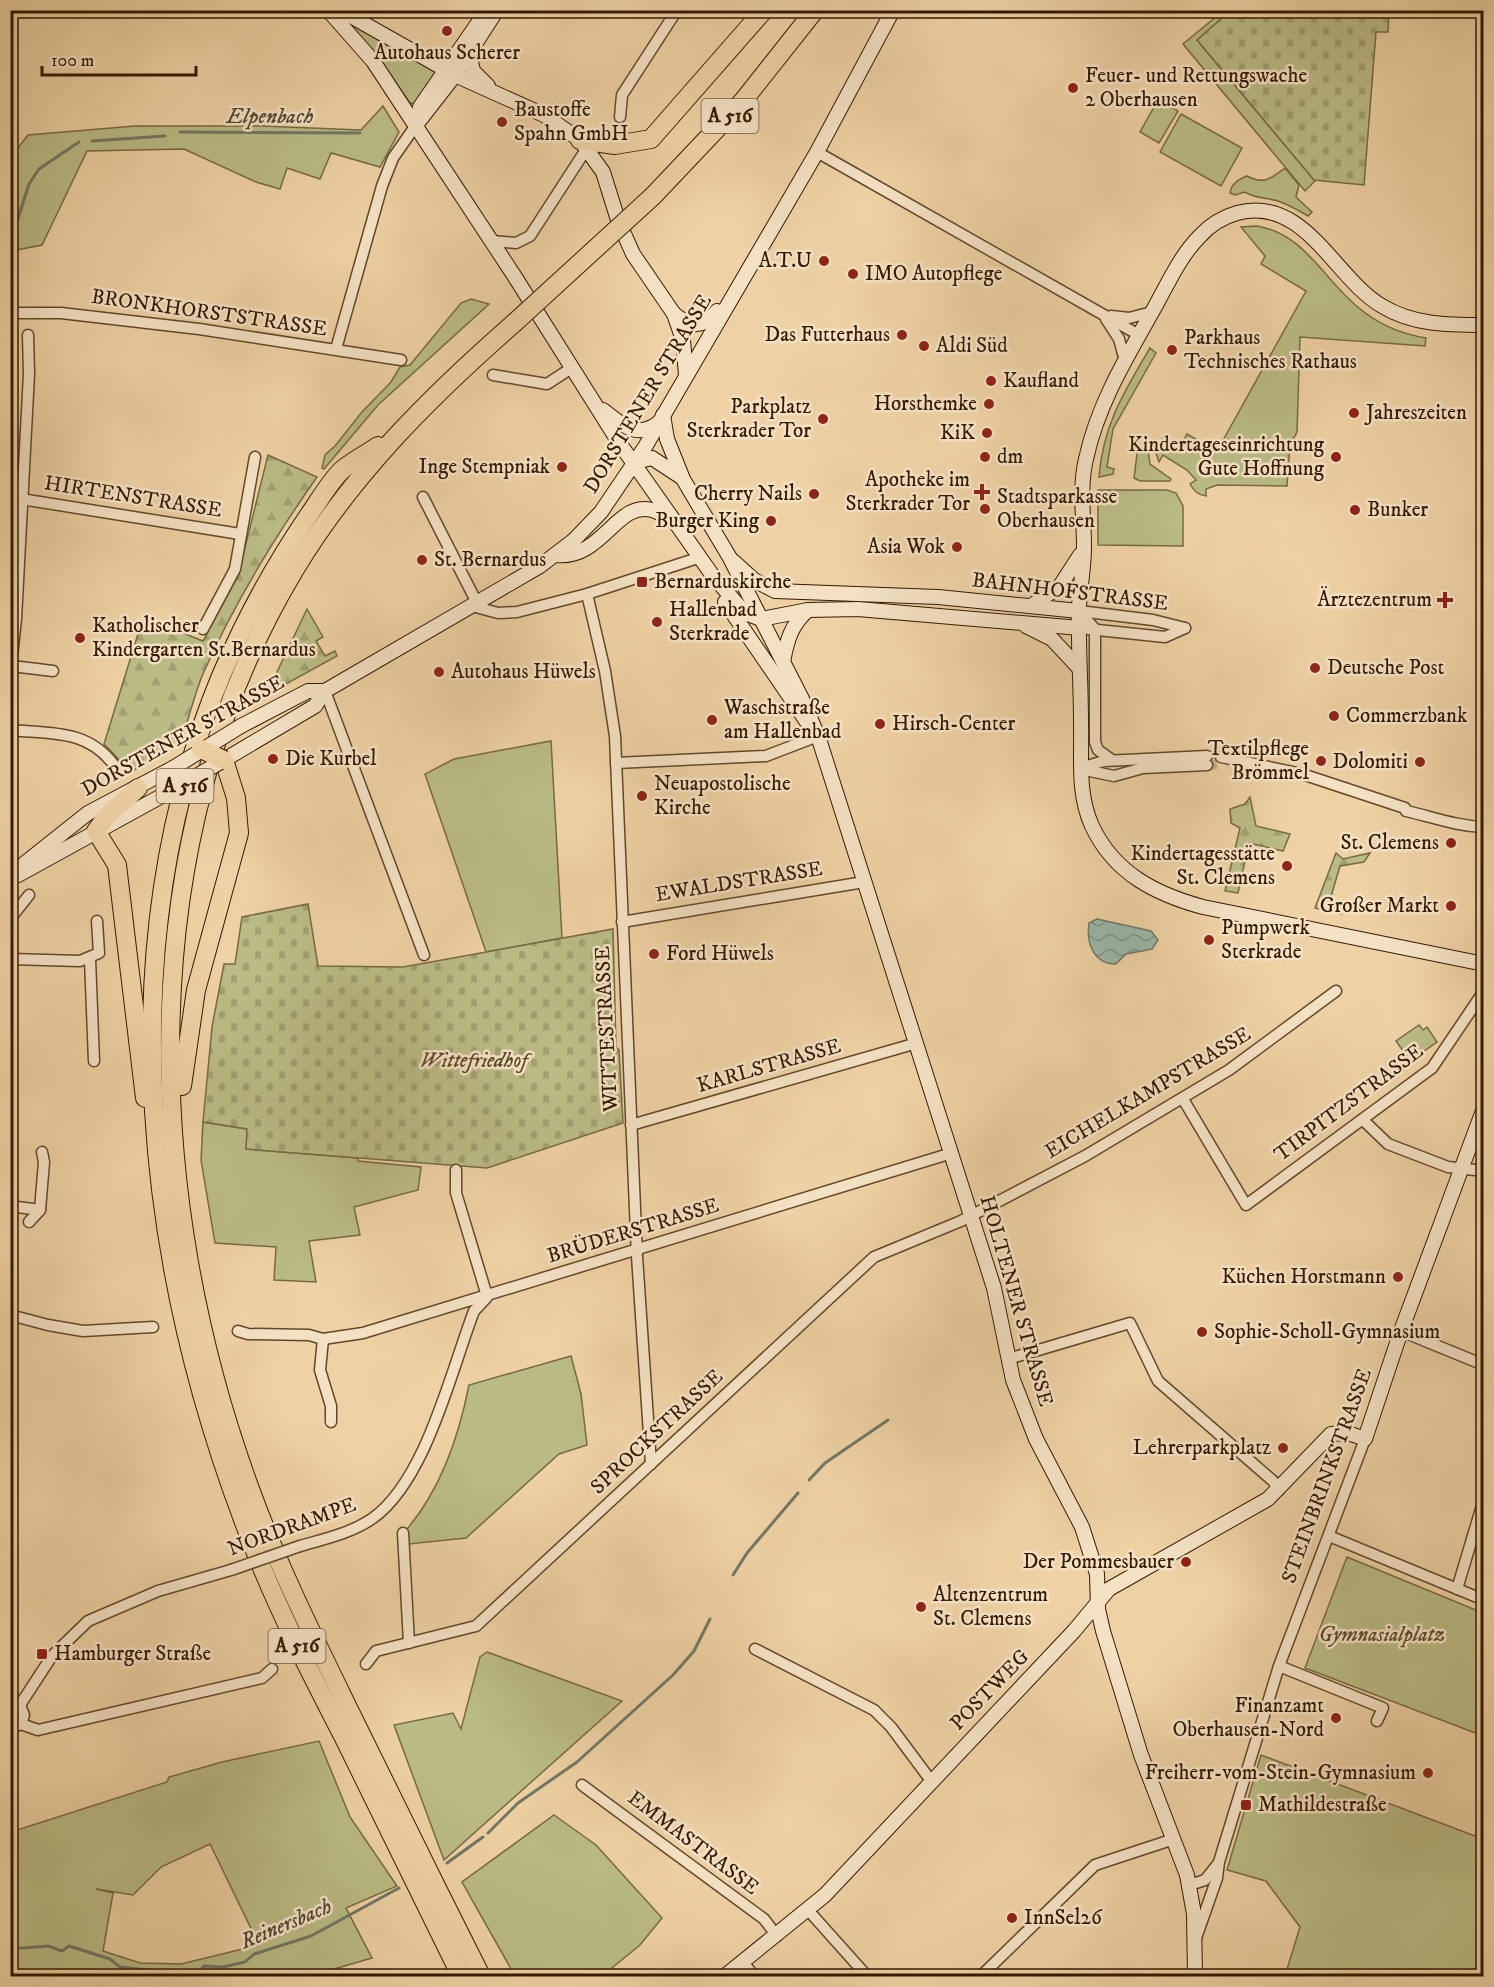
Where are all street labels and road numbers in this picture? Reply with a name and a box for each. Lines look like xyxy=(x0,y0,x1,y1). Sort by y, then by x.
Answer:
road number: A 516 xyxy=(702,99,758,133)
street label: BRONKHORSTSTRASSE xyxy=(89,284,329,342)
street label: DORSTENER STRASSE xyxy=(578,290,718,498)
street label: HIRTENSTRASSE xyxy=(42,470,224,524)
street label: BAHNHOFSTRASSE xyxy=(970,567,1170,617)
street label: DORSTENER STRASSE xyxy=(77,669,289,803)
road number: A 516 xyxy=(156,769,213,803)
street label: EWALDSTRASSE xyxy=(654,856,825,908)
street label: WITTESTRASSE xyxy=(590,945,624,1114)
street label: EICHELKAMPSTRASSE xyxy=(1040,1021,1256,1165)
street label: KARLSTRASSE xyxy=(694,1033,844,1099)
street label: TIRPITZSTRASSE xyxy=(1269,1038,1429,1168)
street label: BRÜDERSTRASSE xyxy=(544,1191,722,1270)
street label: HOLTENER STRASSE xyxy=(973,1193,1059,1410)
street label: SPROCKSTRASSE xyxy=(585,1364,729,1500)
street label: STEINBRINKSTRASSE xyxy=(1276,1365,1378,1587)
street label: NORDRAMPE xyxy=(224,1492,360,1562)
road number: A 516 xyxy=(268,1629,326,1663)
street label: POSTWEG xyxy=(945,1644,1035,1736)
street label: EMMASTRASSE xyxy=(622,1785,764,1901)

